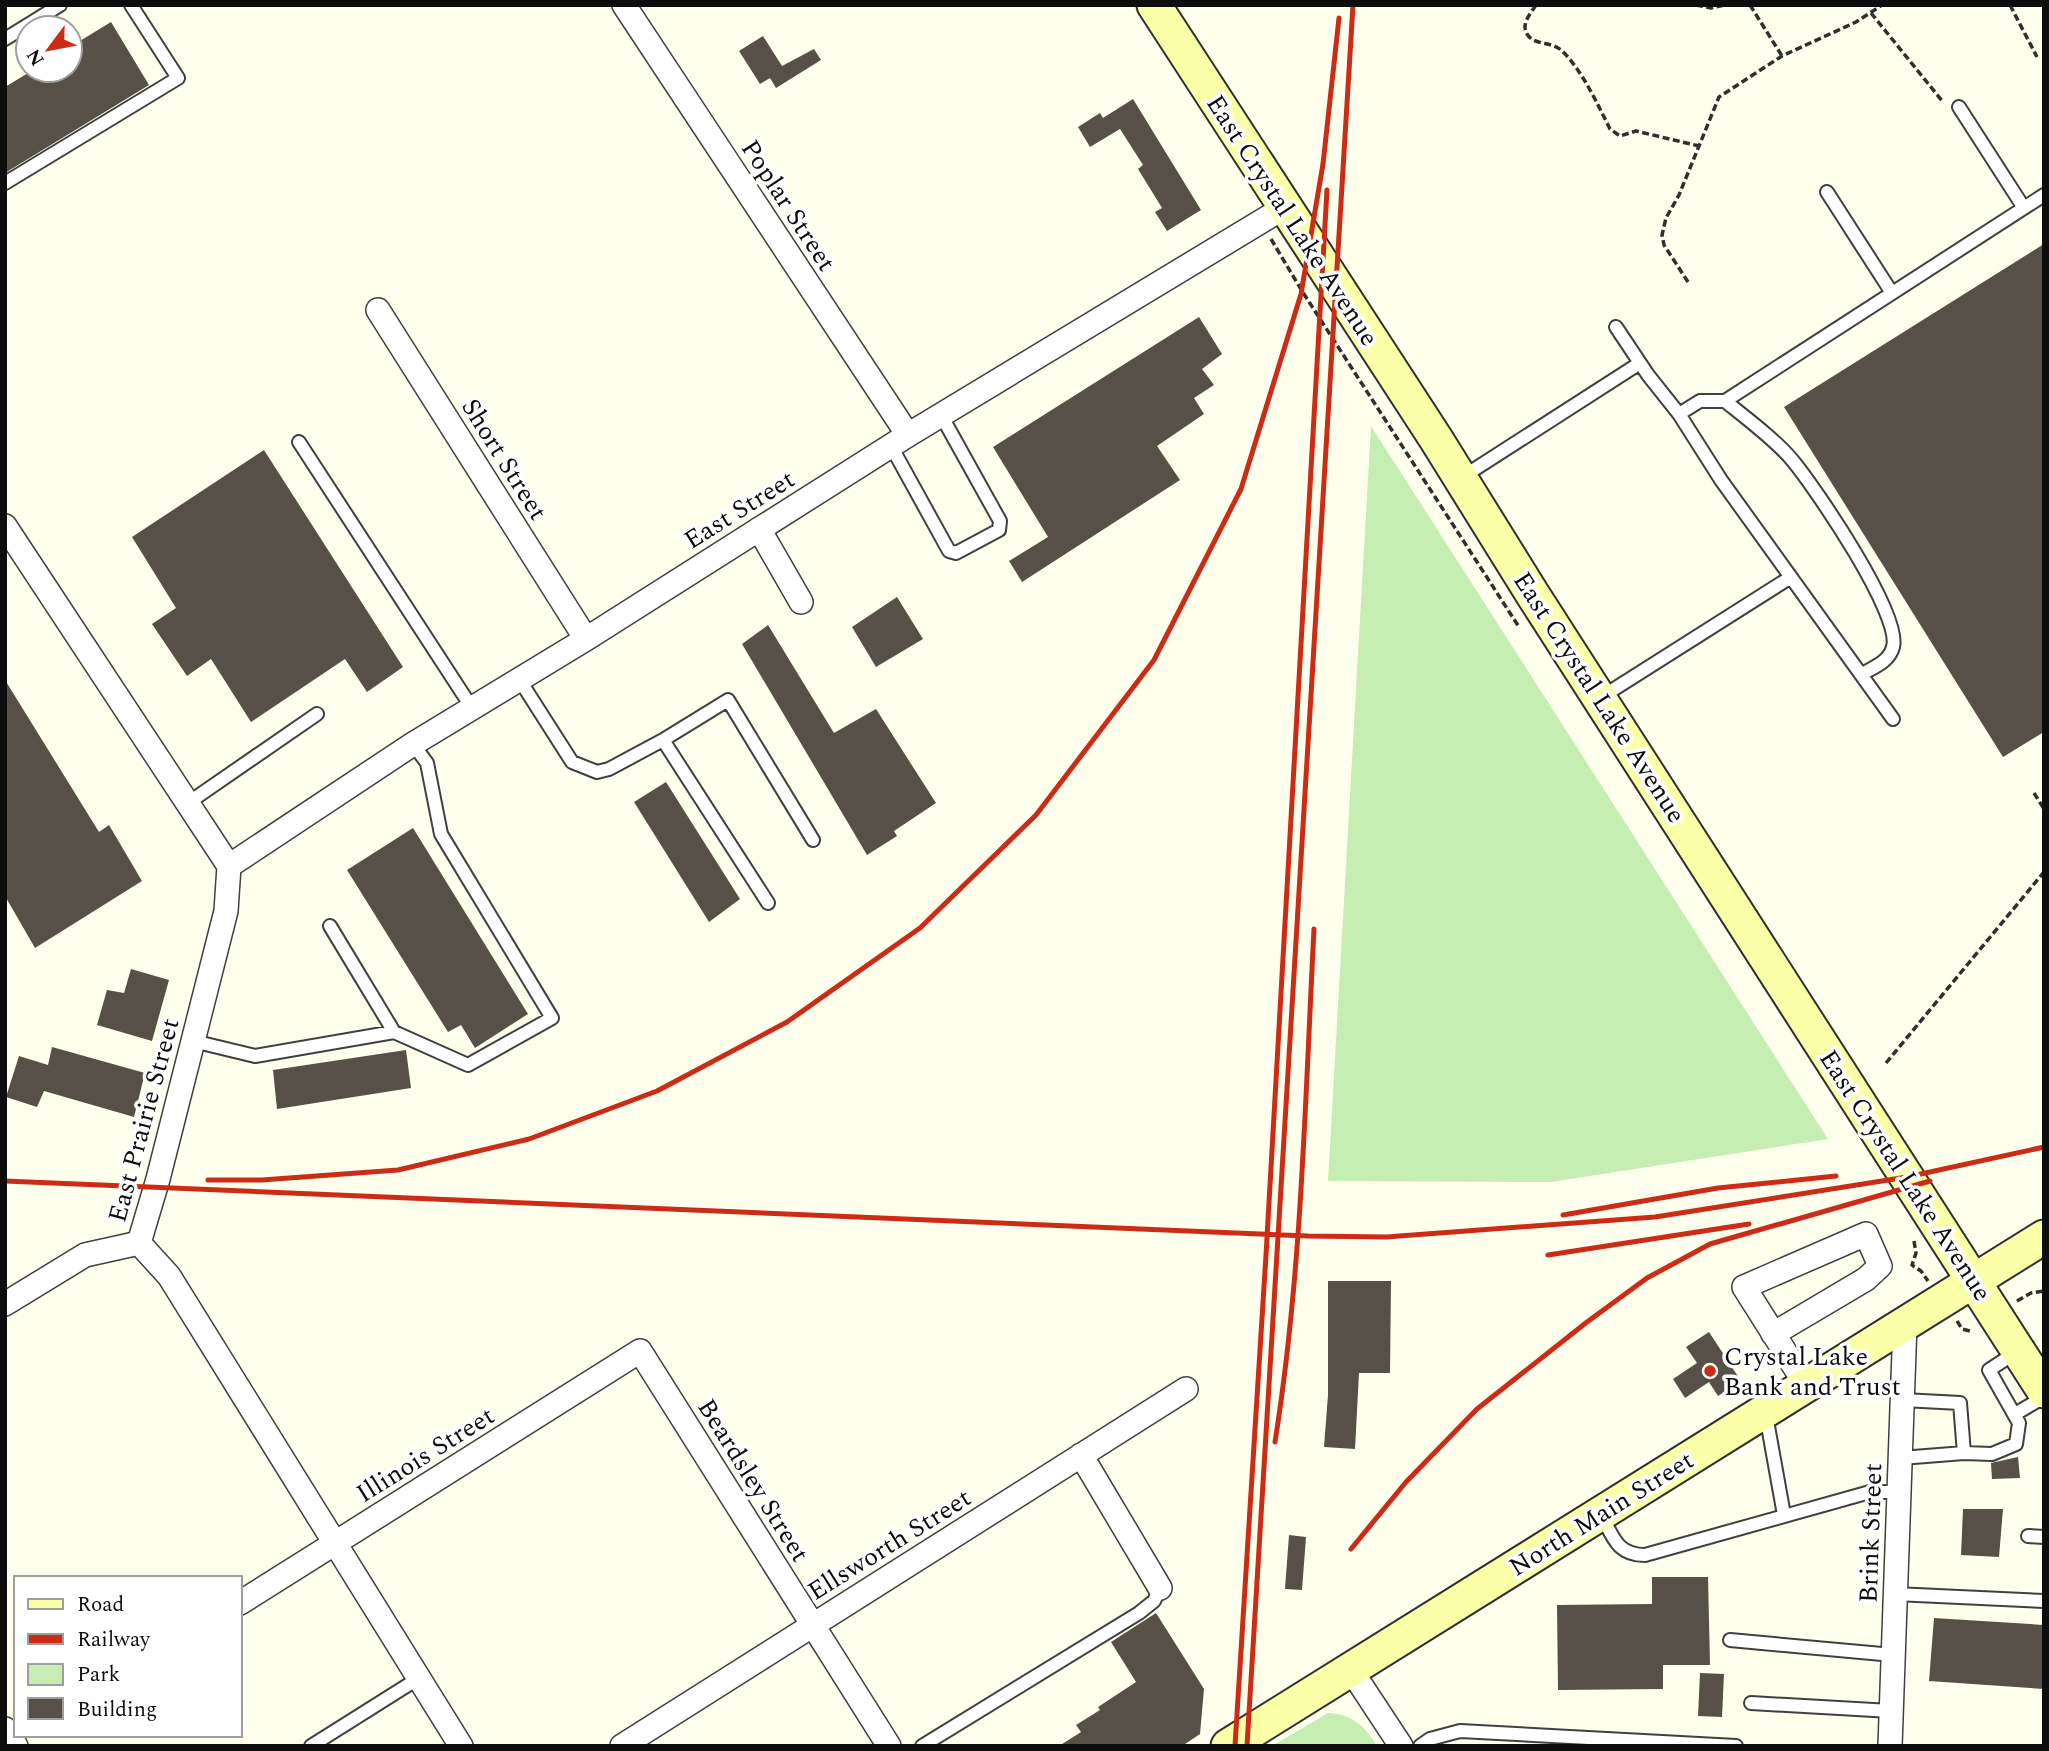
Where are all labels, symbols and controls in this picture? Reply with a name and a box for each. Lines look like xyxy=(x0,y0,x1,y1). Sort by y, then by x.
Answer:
north arrow xyxy=(14,14,84,84)
text: N xyxy=(19,43,52,71)
street label: East Crystal Lake Avenue xyxy=(1196,87,1389,354)
street label: Poplar Street xyxy=(730,132,846,279)
street label: Short Street xyxy=(451,391,557,528)
street label: East Street xyxy=(676,460,803,560)
street label: East Crystal Lake Avenue xyxy=(1503,564,1696,831)
street label: East Prairie Street xyxy=(97,1014,190,1227)
street label: East Crystal Lake Avenue xyxy=(1809,1042,2002,1309)
place label: Crystal Lake Bank and Trust xyxy=(1724,1337,1901,1407)
marker: Crystal Lake Bank and Trust xyxy=(1702,1363,1718,1379)
street label: Beardsley Street xyxy=(687,1391,819,1570)
street label: Illinois Street xyxy=(348,1396,503,1513)
street label: North Main Street xyxy=(1501,1441,1702,1587)
street label: Brink Street xyxy=(1849,1462,1893,1604)
street label: Ellsworth Street xyxy=(800,1478,979,1611)
legend xyxy=(14,1576,242,1737)
text: Road xyxy=(77,1589,124,1621)
text: Railway xyxy=(77,1624,151,1656)
text: Park xyxy=(77,1659,121,1691)
text: Building xyxy=(77,1694,157,1726)

